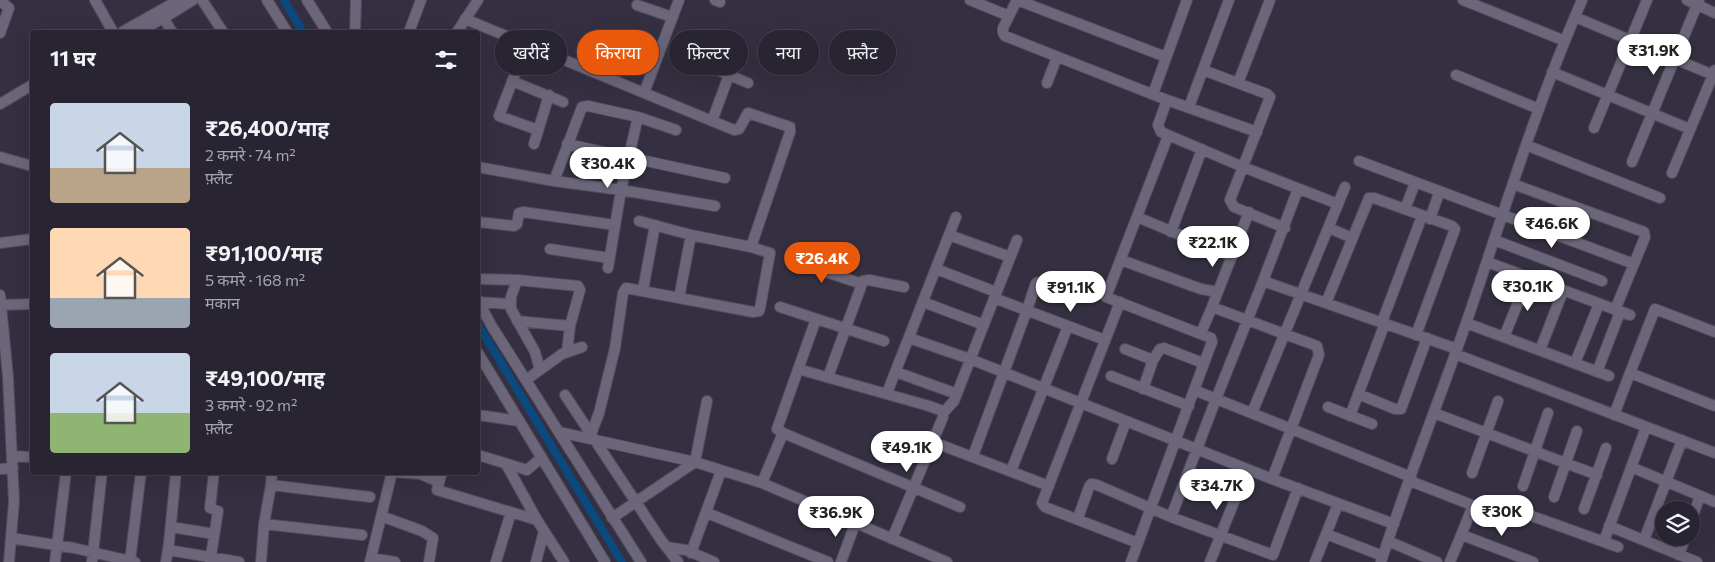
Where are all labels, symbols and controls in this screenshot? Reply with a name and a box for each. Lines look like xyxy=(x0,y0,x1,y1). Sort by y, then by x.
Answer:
chip: खरीदें xyxy=(495,30,567,75)
chip: किराया xyxy=(577,30,659,75)
chip: फ़िल्टर xyxy=(669,30,748,75)
chip: नया xyxy=(758,30,819,75)
chip: फ़्लैट xyxy=(829,30,896,75)
pin: ₹31.9K xyxy=(1613,34,1695,76)
text: ₹31.9K xyxy=(1628,40,1680,59)
text: 11 घर xyxy=(50,45,96,70)
icon: filters xyxy=(432,46,460,74)
text: ₹26,400/माह xyxy=(205,115,329,140)
icon: home xyxy=(90,123,150,183)
text: 2 कमरे · 74 m² xyxy=(205,145,296,164)
pin: ₹30.4K xyxy=(567,146,649,189)
text: ₹30.4K xyxy=(581,153,635,172)
text: फ़्लैट xyxy=(205,168,233,187)
pin: ₹46.6K xyxy=(1511,206,1593,249)
text: ₹46.6K xyxy=(1525,213,1579,232)
pin: ₹22.1K xyxy=(1172,226,1254,268)
text: ₹22.1K xyxy=(1188,232,1238,251)
text: ₹91,100/माह xyxy=(205,240,322,265)
pin: ₹26.4K xyxy=(781,242,863,284)
icon: home xyxy=(90,248,150,308)
text: ₹26.4K xyxy=(795,248,849,267)
text: 5 कमरे · 168 m² xyxy=(205,270,305,289)
pin: ₹91.1K xyxy=(1030,270,1112,313)
pin: ₹30.1K xyxy=(1487,270,1569,312)
text: ₹30.1K xyxy=(1502,276,1554,295)
text: ₹91.1K xyxy=(1047,277,1095,296)
text: मकान xyxy=(205,293,240,312)
text: ₹49,100/माह xyxy=(205,365,325,390)
icon: home xyxy=(90,373,150,433)
text: 3 कमरे · 92 m² xyxy=(205,395,298,414)
text: फ़्लैट xyxy=(205,418,233,437)
pin: ₹49.1K xyxy=(866,430,948,473)
text: ₹49.1K xyxy=(882,437,932,456)
pin: ₹34.7K xyxy=(1176,468,1258,511)
text: ₹34.7K xyxy=(1190,475,1244,494)
pin: ₹30K xyxy=(1472,494,1532,537)
pin: ₹36.9K xyxy=(795,496,877,538)
text: ₹30K xyxy=(1481,501,1523,520)
map controls xyxy=(1655,501,1700,546)
button: layers xyxy=(1655,501,1700,546)
text: ₹36.9K xyxy=(809,502,863,521)

